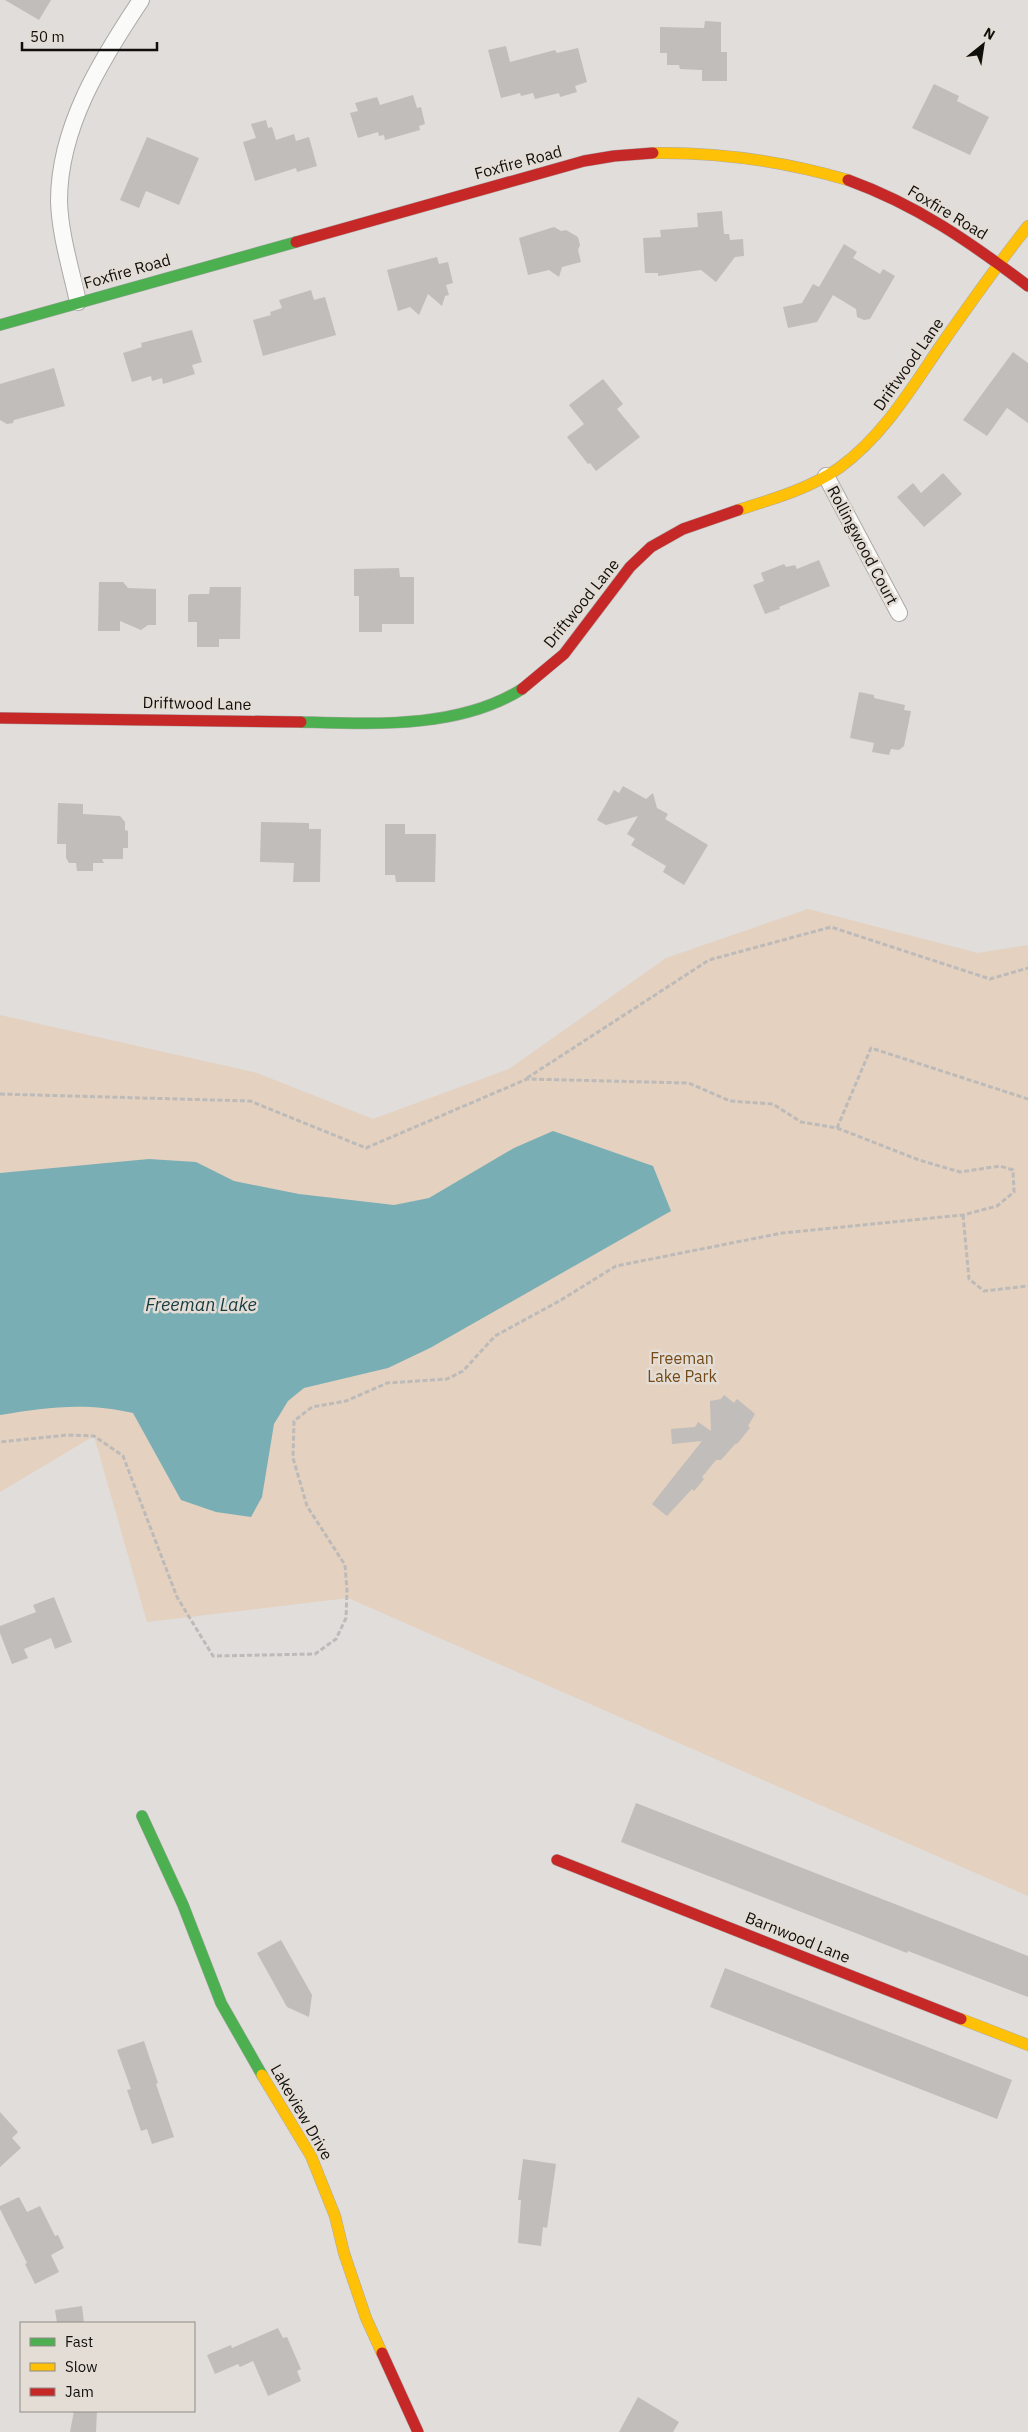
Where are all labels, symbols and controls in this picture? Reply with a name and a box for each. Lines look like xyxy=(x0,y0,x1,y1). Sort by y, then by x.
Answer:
scale bar xyxy=(22,20,158,52)
north arrow xyxy=(958,20,1008,70)
text: N xyxy=(981,23,998,44)
text: 50 m xyxy=(30,27,65,46)
street label: Foxfire Road xyxy=(472,141,564,183)
street label: Foxfire Road xyxy=(904,180,992,244)
street label: Foxfire Road xyxy=(81,249,173,293)
street label: Driftwood Lane xyxy=(869,313,948,414)
street label: Rollingwood Court xyxy=(823,482,903,608)
street label: Driftwood Lane xyxy=(539,554,623,652)
street label: Driftwood Lane xyxy=(142,692,252,714)
water label: Freeman Lake xyxy=(145,1293,257,1316)
park label: Freeman Lake Park xyxy=(647,1348,717,1386)
street label: Barnwood Lane xyxy=(743,1907,854,1967)
street label: Lakeview Drive xyxy=(267,2061,338,2164)
legend xyxy=(20,2322,195,2412)
text: Fast xyxy=(65,2332,93,2351)
text: Slow xyxy=(65,2357,98,2376)
text: Jam xyxy=(65,2382,94,2401)

